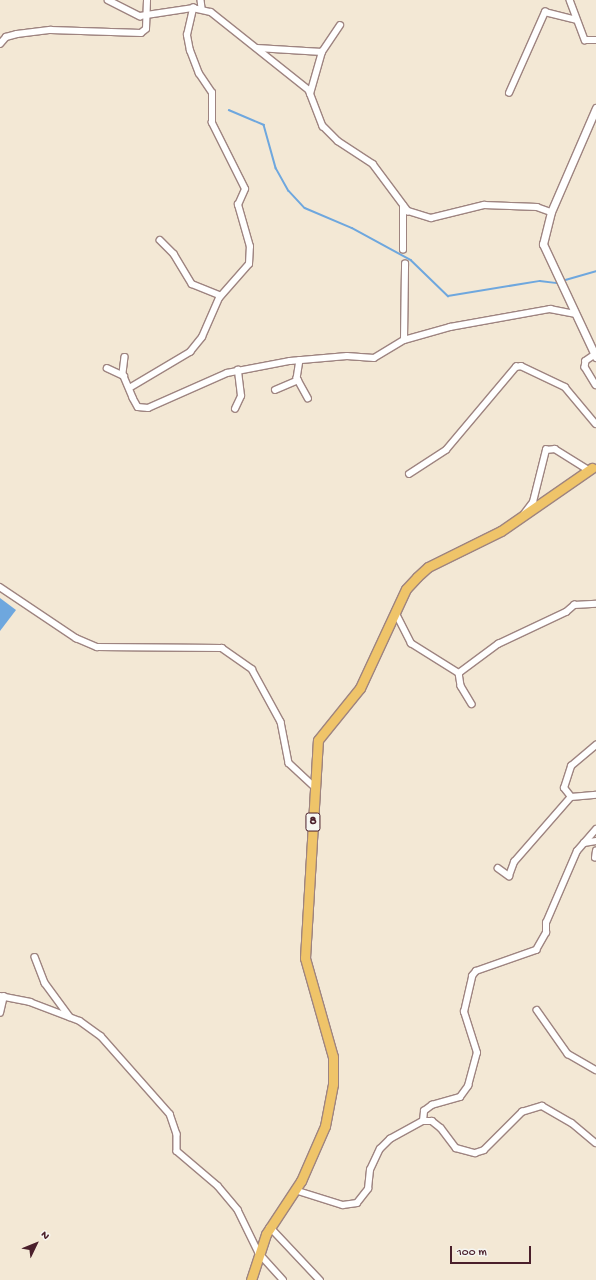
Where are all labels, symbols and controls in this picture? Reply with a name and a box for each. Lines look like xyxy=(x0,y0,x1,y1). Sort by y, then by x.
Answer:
road number: 8 xyxy=(305,811,321,833)
north arrow xyxy=(16,1224,56,1264)
text: N xyxy=(38,1229,52,1243)
scale bar xyxy=(452,1238,533,1264)
text: 100 m xyxy=(457,1246,487,1260)

